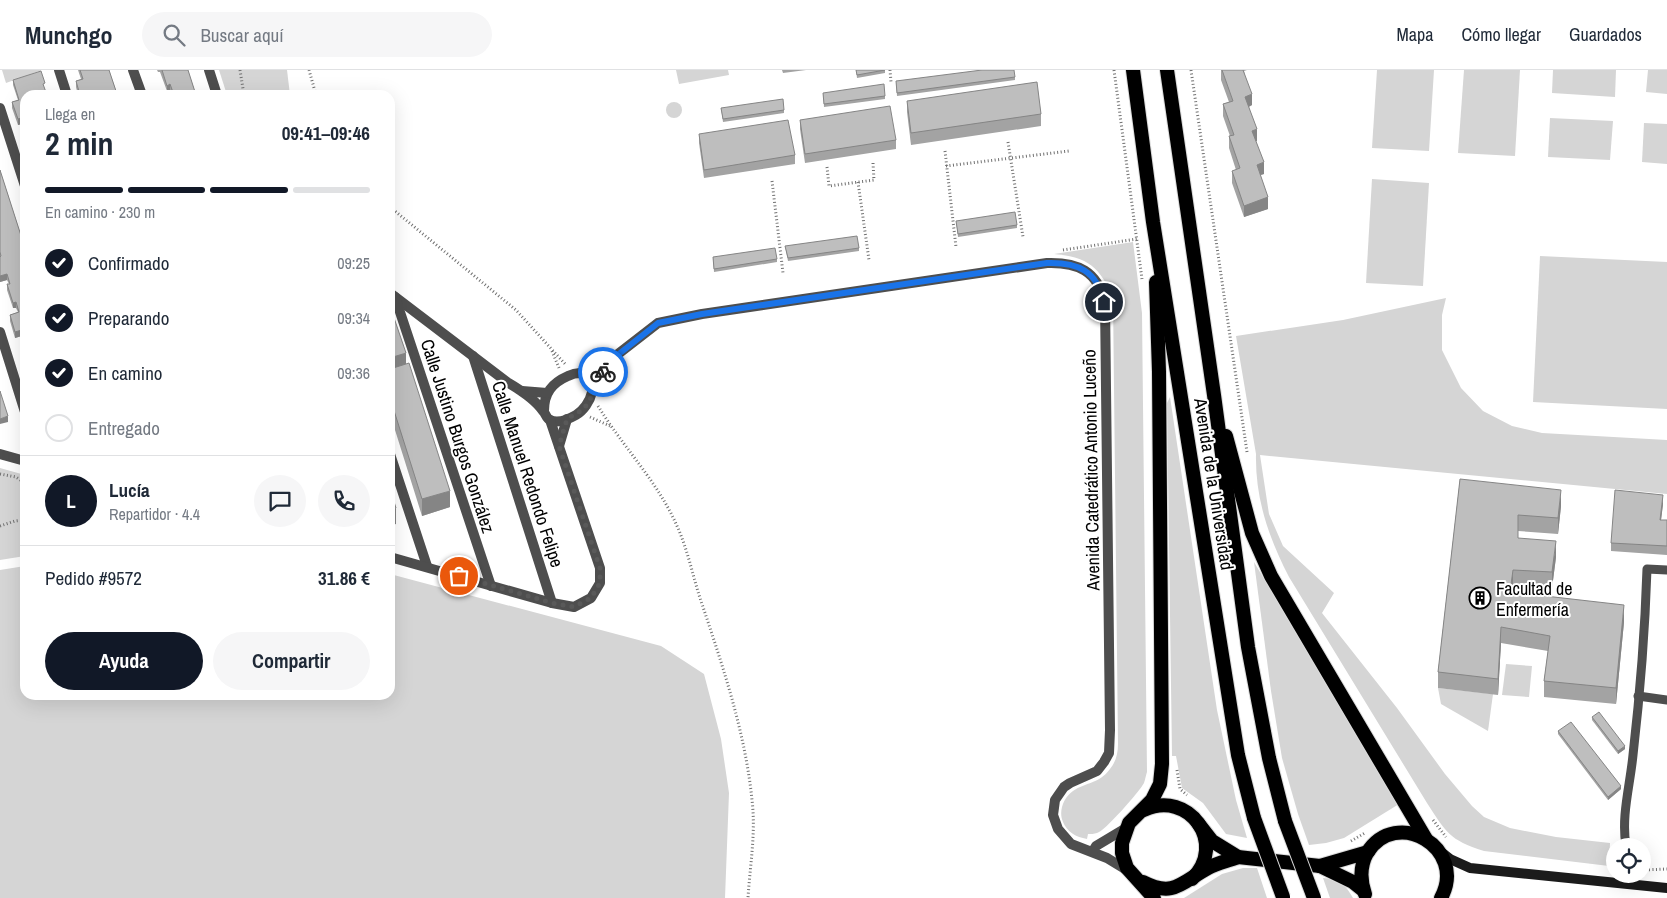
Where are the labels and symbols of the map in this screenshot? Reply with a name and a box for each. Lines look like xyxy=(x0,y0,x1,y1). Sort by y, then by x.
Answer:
pin xyxy=(1083,281,1125,323)
street label: Calle Justino Burgos González xyxy=(415,336,501,536)
courier xyxy=(578,347,628,397)
street label: Avenida Catedrático Antonio Luceño xyxy=(1076,349,1106,592)
street label: Calle Manuel Redondo Felipe xyxy=(486,378,570,570)
street label: Avenida de la Universidad xyxy=(1188,395,1240,572)
pin xyxy=(438,555,480,597)
place label: Facultad de Enfermería xyxy=(1496,576,1572,622)
building icon: Facultad de Enfermería xyxy=(1468,586,1492,610)

